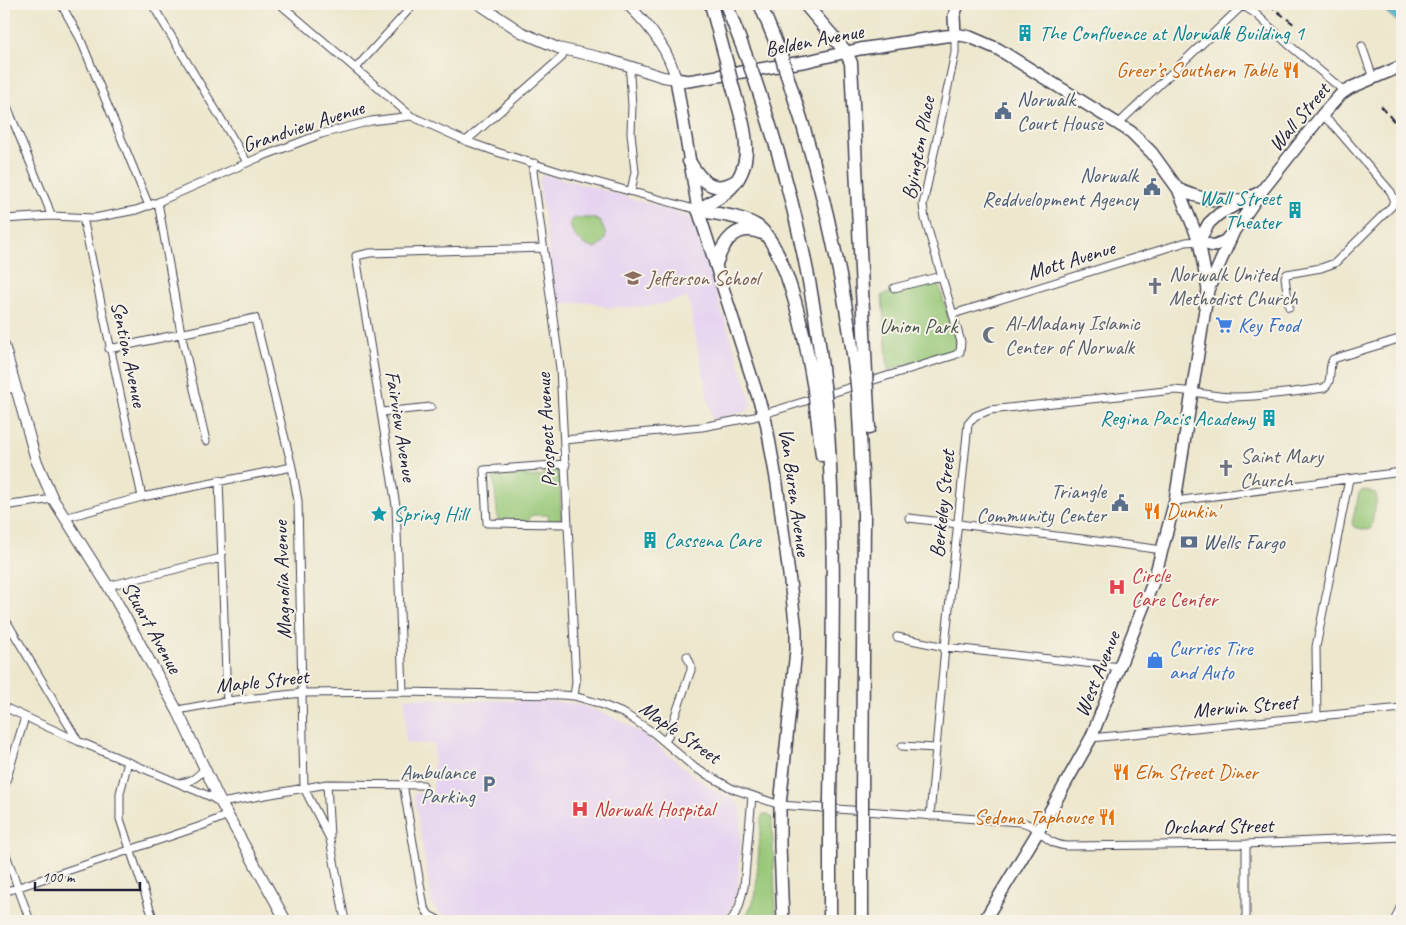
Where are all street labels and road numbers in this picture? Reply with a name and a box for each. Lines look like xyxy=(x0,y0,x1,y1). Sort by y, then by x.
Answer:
street label: Belden Avenue xyxy=(763,18,866,62)
street label: Wall Street xyxy=(1263,76,1337,157)
street label: Byington Place xyxy=(895,92,941,202)
street label: Grandview Avenue xyxy=(239,94,368,158)
street label: Mott Avenue xyxy=(1024,234,1120,286)
street label: Sention Avenue xyxy=(105,299,153,410)
street label: Fairview Avenue xyxy=(379,369,423,485)
street label: Prospect Avenue xyxy=(530,371,562,488)
street label: Van Buren Avenue xyxy=(773,426,817,559)
street label: Berkeley Street xyxy=(923,447,961,559)
street label: Magnolia Avenue xyxy=(267,518,297,640)
street label: Stuart Avenue xyxy=(116,576,189,679)
street label: West Avenue xyxy=(1068,626,1127,720)
street label: Maple Street xyxy=(214,663,312,699)
street label: Merwin Street xyxy=(1192,688,1301,724)
street label: Maple Street xyxy=(634,695,727,770)
street label: Orchard Street xyxy=(1163,812,1275,840)

